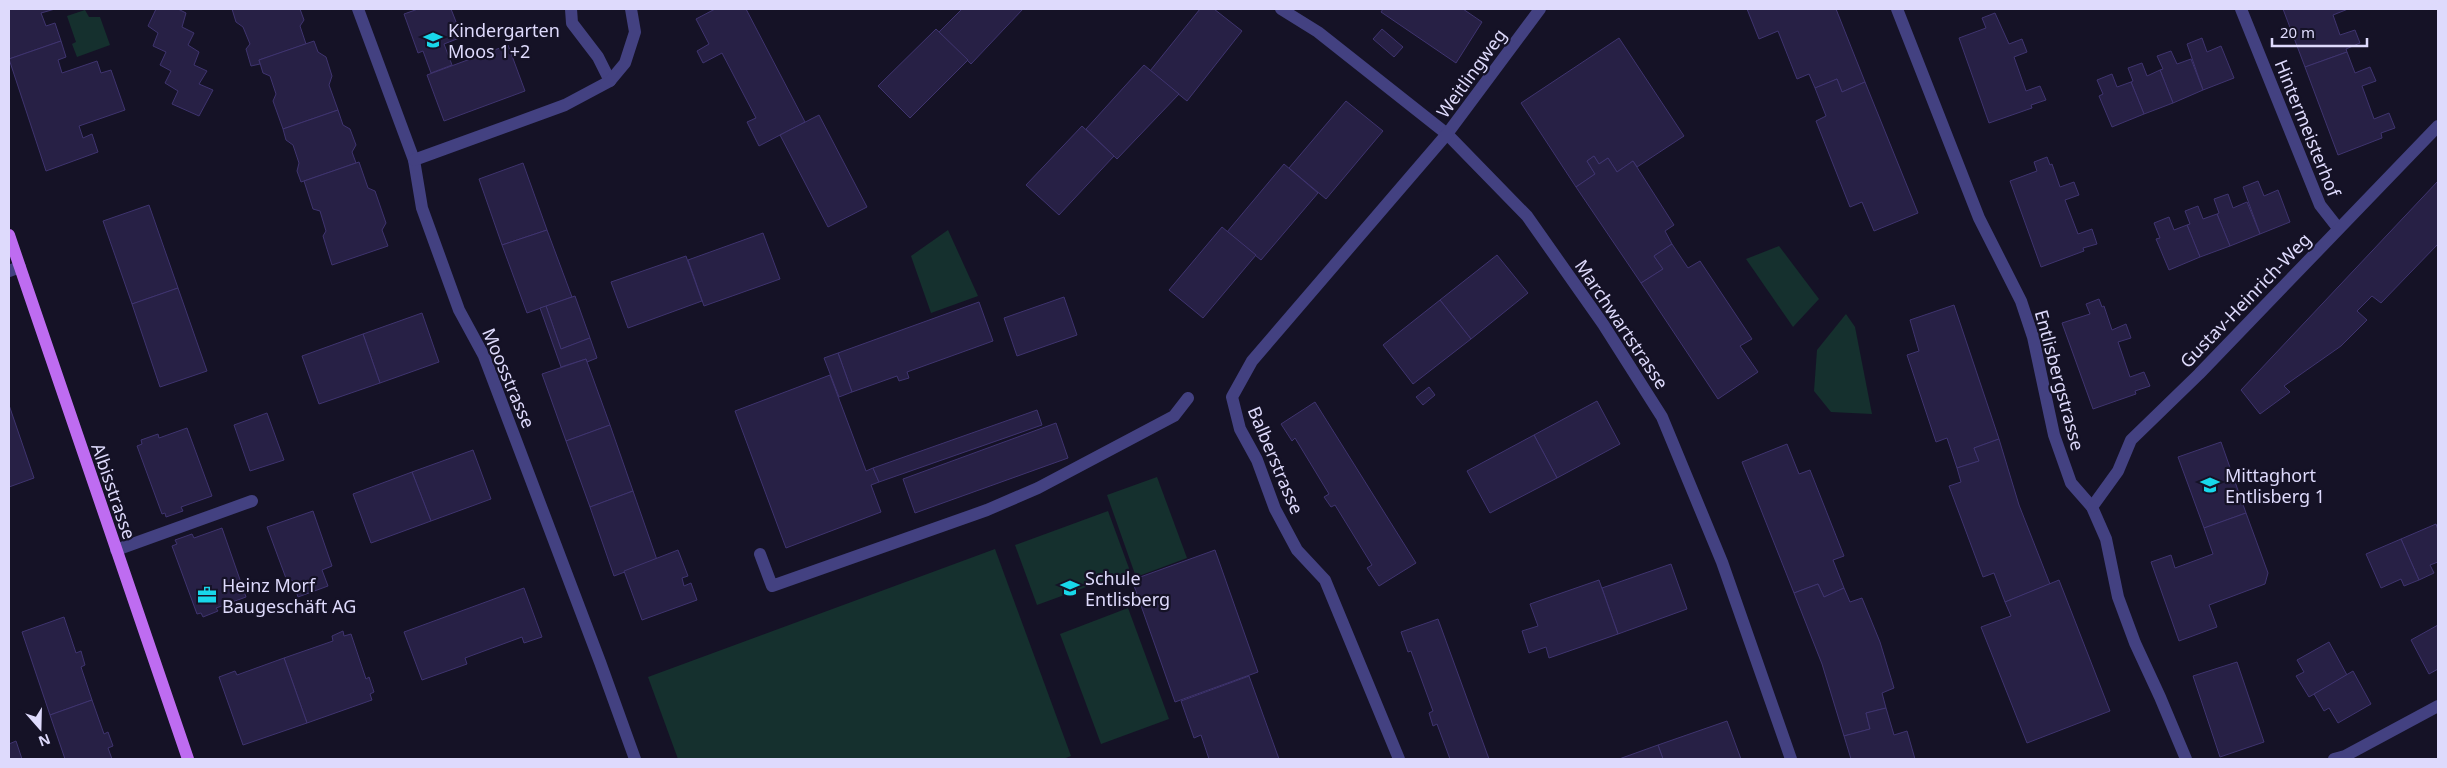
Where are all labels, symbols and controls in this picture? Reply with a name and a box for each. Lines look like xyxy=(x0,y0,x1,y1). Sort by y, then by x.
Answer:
scale bar xyxy=(2272,15,2367,47)
place label: Kindergarten Moos 1+2 xyxy=(448,18,560,63)
text: 20 m xyxy=(2280,22,2315,42)
street label: Weitlingweg xyxy=(1431,24,1511,122)
school or university icon: Kindergarten Moos 1+2 xyxy=(422,29,444,51)
street label: Hintermeisterhof xyxy=(2270,56,2347,201)
street label: Gustav-Heinrich-Weg xyxy=(2174,227,2316,373)
street label: Marchwartstrasse xyxy=(1570,255,1674,393)
street label: Entlisbergstrasse xyxy=(2030,307,2090,453)
street label: Moosstrasse xyxy=(477,324,541,432)
street label: Balberstrasse xyxy=(1243,402,1309,518)
street label: Albisstrasse xyxy=(86,440,142,542)
place label: Mittaghort Entlisberg 1 xyxy=(2225,463,2325,508)
school or university icon: Mittaghort Entlisberg 1 xyxy=(2199,474,2221,496)
place label: Schule Entlisberg xyxy=(1085,566,1170,611)
place label: Heinz Morf Baugeschäft AG xyxy=(222,573,356,618)
school or university icon: Schule Entlisberg xyxy=(1059,577,1081,599)
office icon: Heinz Morf Baugeschäft AG xyxy=(196,584,218,606)
north arrow xyxy=(15,703,65,753)
text: N xyxy=(36,730,53,752)

